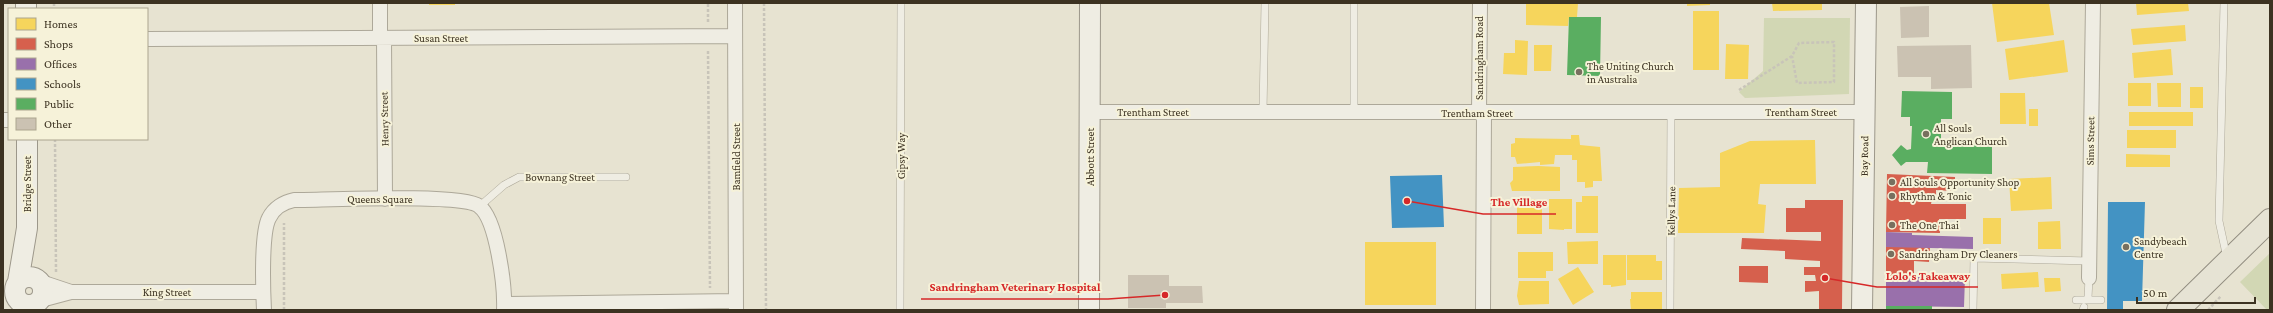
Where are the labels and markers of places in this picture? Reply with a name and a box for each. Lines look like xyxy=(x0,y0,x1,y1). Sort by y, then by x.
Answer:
place label: The Uniting Church in Australia xyxy=(1587,60,1674,85)
marker: The Uniting Church in Australia xyxy=(1574,67,1584,77)
place label: All Souls Anglican Church xyxy=(1934,122,2007,148)
marker: All Souls Anglican Church xyxy=(1921,129,1931,139)
place label: All Souls Opportunity Shop xyxy=(1900,176,2020,189)
marker: All Souls Opportunity Shop xyxy=(1887,177,1897,187)
callout: The Village xyxy=(1483,190,1556,214)
place label: Rhythm & Tonic xyxy=(1900,190,1972,203)
marker: Rhythm & Tonic xyxy=(1887,191,1897,201)
place label: The One Thai xyxy=(1900,219,1959,231)
marker: The One Thai xyxy=(1887,220,1897,230)
place label: Sandybeach Centre xyxy=(2134,235,2187,260)
marker: Sandybeach Centre xyxy=(2121,242,2131,252)
place label: Sandringham Dry Cleaners xyxy=(1899,248,2017,261)
marker: Sandringham Dry Cleaners xyxy=(1886,249,1896,259)
callout: Lolo's Takeaway xyxy=(1877,263,1978,287)
callout: Sandringham Veterinary Hospital xyxy=(921,275,1108,299)

